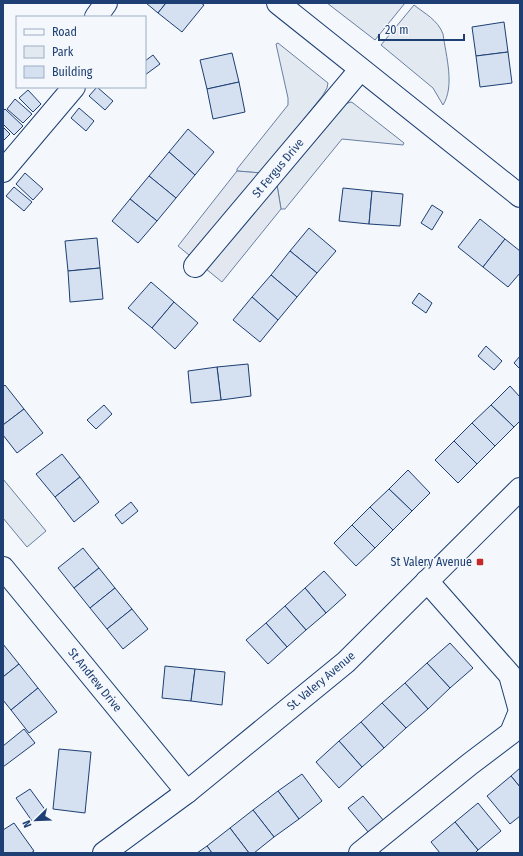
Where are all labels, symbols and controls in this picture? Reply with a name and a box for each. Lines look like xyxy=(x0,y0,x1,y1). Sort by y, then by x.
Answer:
legend xyxy=(16,16,146,88)
scale bar xyxy=(379,16,464,42)
text: 20 m xyxy=(385,23,409,37)
text: Road xyxy=(52,25,77,39)
text: Park xyxy=(52,45,74,59)
text: Building xyxy=(52,65,93,79)
street label: St Fergus Drive xyxy=(249,136,307,200)
place label: St Valery Avenue xyxy=(390,555,472,569)
marker: St Valery Avenue xyxy=(475,557,485,567)
street label: St Andrew Drive xyxy=(65,645,125,715)
street label: St. Valery Avenue xyxy=(284,649,358,713)
north arrow xyxy=(16,800,56,840)
text: N xyxy=(20,818,35,829)

